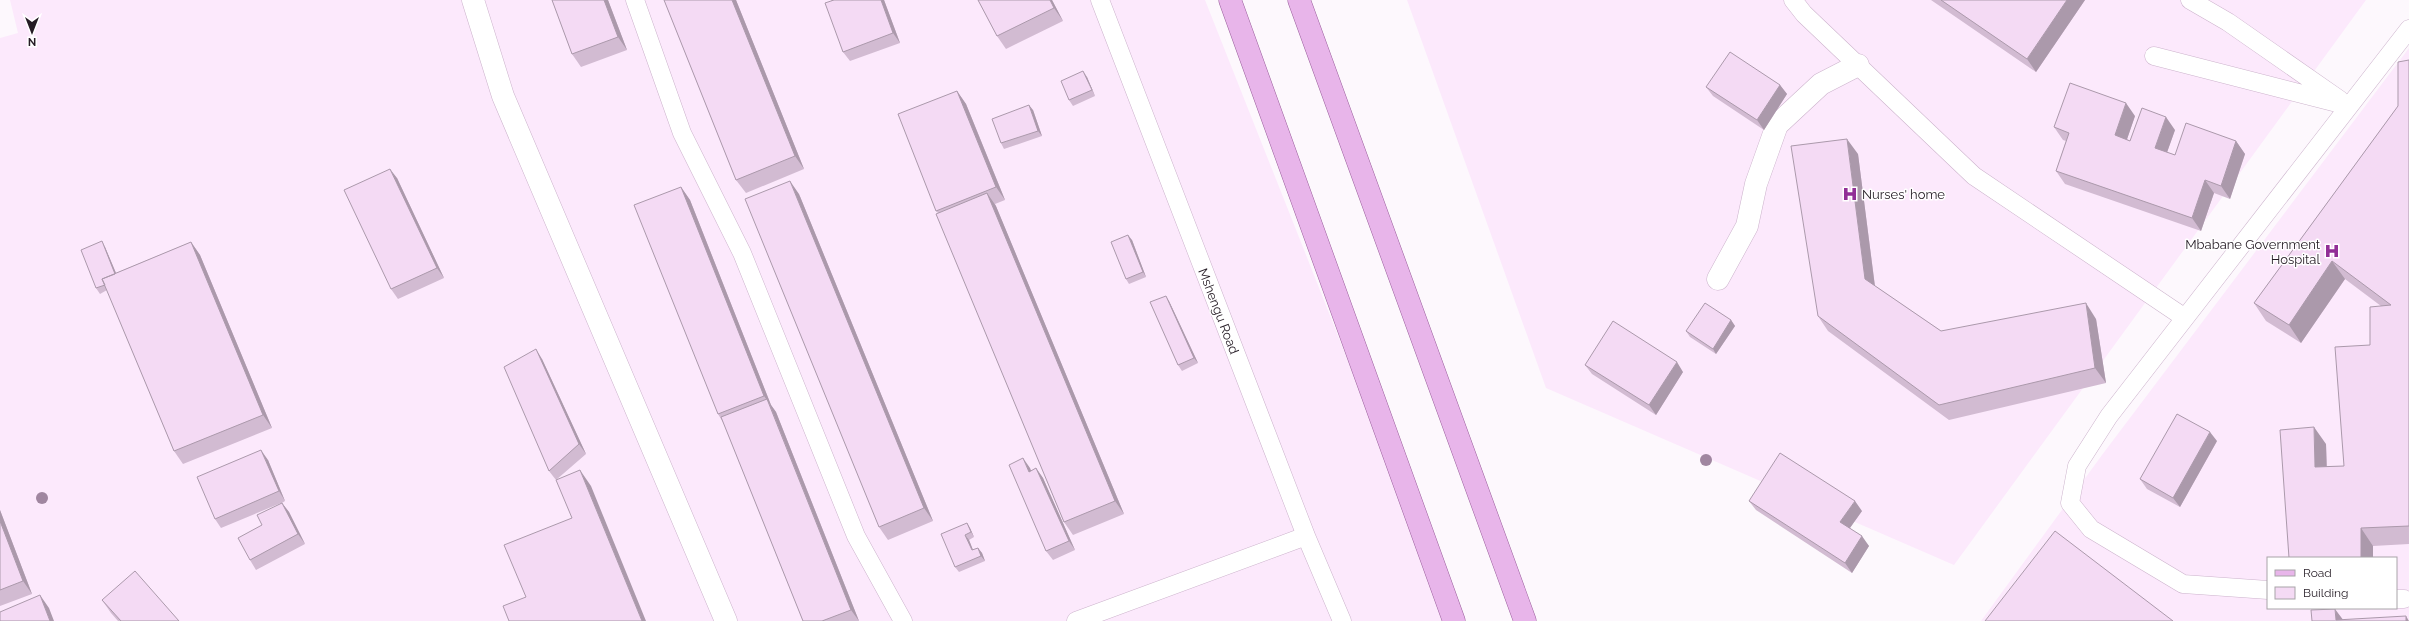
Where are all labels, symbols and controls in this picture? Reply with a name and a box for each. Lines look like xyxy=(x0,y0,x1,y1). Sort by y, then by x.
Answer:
north arrow xyxy=(12,12,52,52)
text: N xyxy=(28,35,36,48)
hospital icon: Nurses' home xyxy=(1841,185,1859,203)
place label: Nurses' home xyxy=(1862,187,1945,202)
place label: Mbabane Government Hospital xyxy=(2185,237,2321,267)
hospital icon: Mbabane Government Hospital xyxy=(2323,242,2341,260)
street label: Mshengu Road xyxy=(1195,266,1242,356)
legend xyxy=(2267,557,2397,609)
text: Road xyxy=(2303,566,2332,580)
text: Building xyxy=(2303,586,2349,600)

